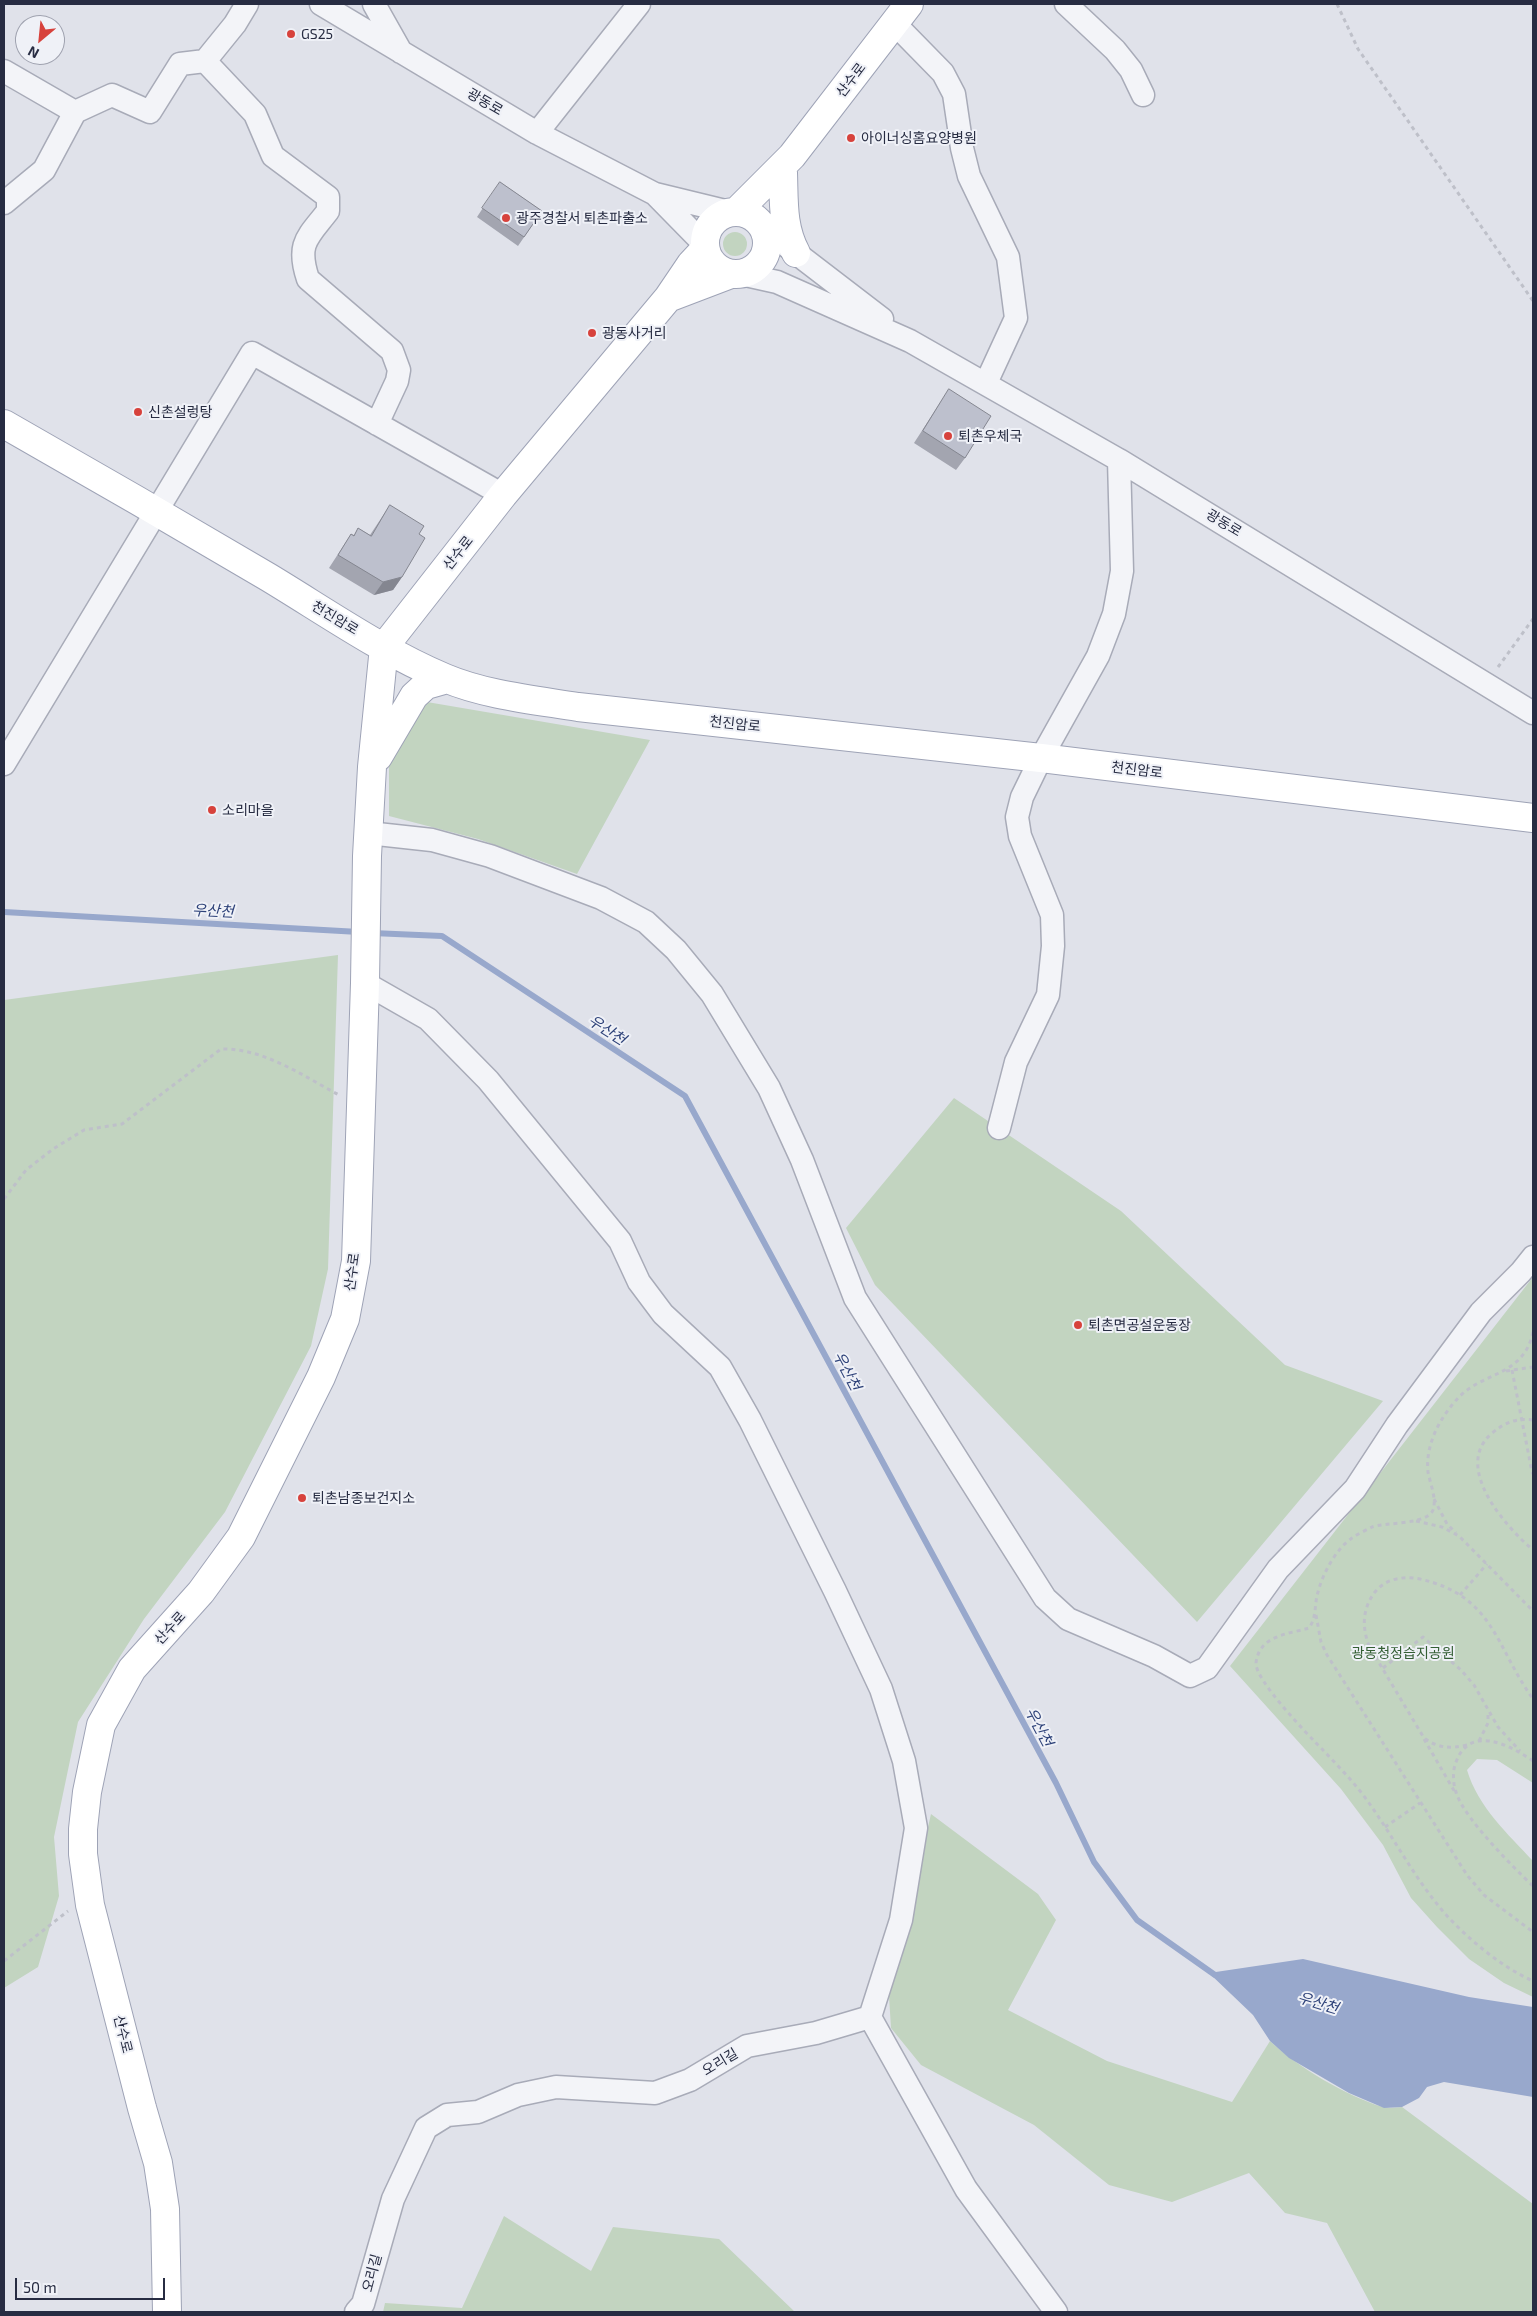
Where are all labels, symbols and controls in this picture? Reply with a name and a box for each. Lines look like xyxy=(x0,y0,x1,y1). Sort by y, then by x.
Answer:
north arrow xyxy=(15,15,65,65)
place label: GS25 xyxy=(301,26,333,42)
marker: GS25 xyxy=(285,28,297,40)
text: N xyxy=(25,43,42,63)
street label: 산수로 xyxy=(833,60,869,100)
street label: 광동로 xyxy=(464,85,506,119)
place label: 아이너싱홈요양병원 xyxy=(861,130,977,146)
marker: 아이너싱홈요양병원 xyxy=(845,132,857,144)
place label: 광주경찰서 퇴촌파출소 xyxy=(516,210,648,226)
marker: 광주경찰서 퇴촌파출소 xyxy=(500,212,512,224)
place label: 광동사거리 xyxy=(602,325,666,341)
marker: 광동사거리 xyxy=(586,327,598,339)
place label: 신촌설렁탕 xyxy=(148,404,212,420)
marker: 신촌설렁탕 xyxy=(132,406,144,418)
place label: 퇴촌우체국 xyxy=(958,428,1022,444)
marker: 퇴촌우체국 xyxy=(942,430,954,442)
street label: 광동로 xyxy=(1203,506,1245,540)
street label: 산수로 xyxy=(439,533,477,573)
street label: 천진암로 xyxy=(309,598,361,638)
street label: 천진암로 xyxy=(709,713,761,735)
street label: 천진암로 xyxy=(1110,759,1164,781)
place label: 소리마을 xyxy=(222,802,274,818)
marker: 소리마을 xyxy=(206,804,218,816)
water label: 우산천 xyxy=(192,901,234,921)
water label: 우산천 xyxy=(585,1011,629,1049)
street label: 산수로 xyxy=(341,1252,363,1292)
place label: 퇴촌면공설운동장 xyxy=(1088,1317,1191,1333)
marker: 퇴촌면공설운동장 xyxy=(1072,1319,1084,1331)
water label: 우산천 xyxy=(829,1348,865,1394)
place label: 퇴촌남종보건지소 xyxy=(312,1490,415,1506)
marker: 퇴촌남종보건지소 xyxy=(296,1492,308,1504)
street label: 산수로 xyxy=(151,1608,189,1648)
park label: 광동청정습지공원 xyxy=(1351,1645,1455,1661)
water label: 우산천 xyxy=(1021,1704,1057,1750)
water label: 우산천 xyxy=(1296,1988,1340,2018)
street label: 산수로 xyxy=(110,2013,136,2055)
street label: 오리길 xyxy=(699,2045,741,2079)
street label: 오리길 xyxy=(359,2252,385,2294)
scale bar xyxy=(18,2268,168,2300)
text: 50 m xyxy=(23,2278,57,2296)

